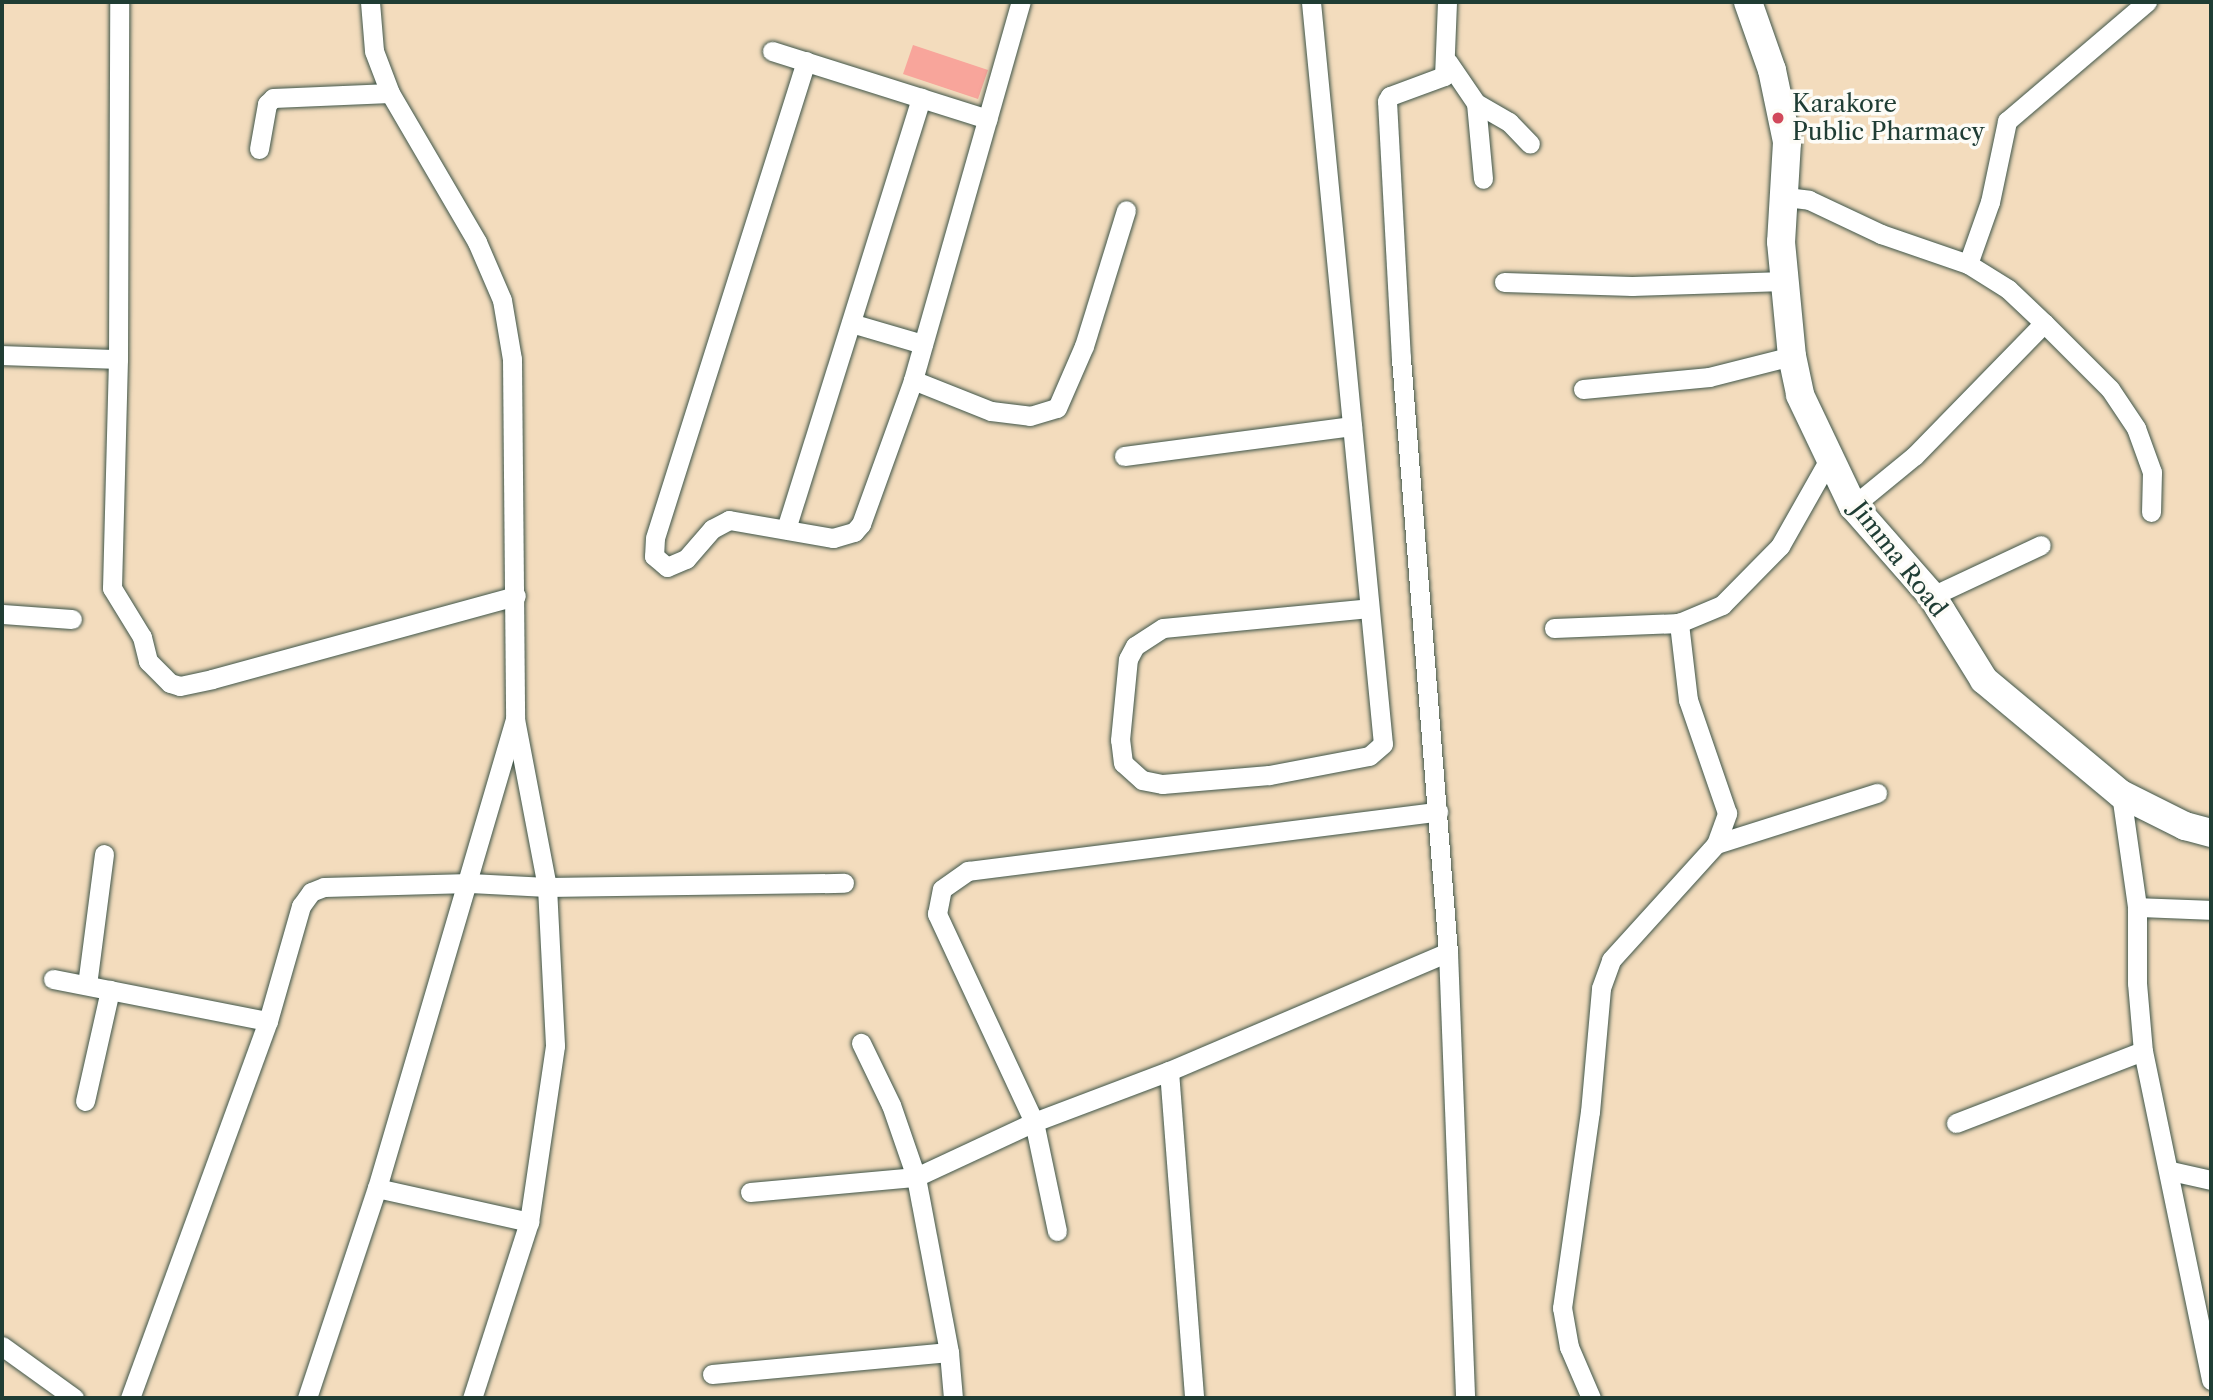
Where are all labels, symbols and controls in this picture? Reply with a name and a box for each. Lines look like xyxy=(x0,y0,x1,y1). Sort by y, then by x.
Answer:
place label: Karakore Public Pharmacy xyxy=(1792,90,1985,146)
marker: Karakore Public Pharmacy xyxy=(1770,110,1786,126)
street label: Jimma Road xyxy=(1845,495,1953,623)

